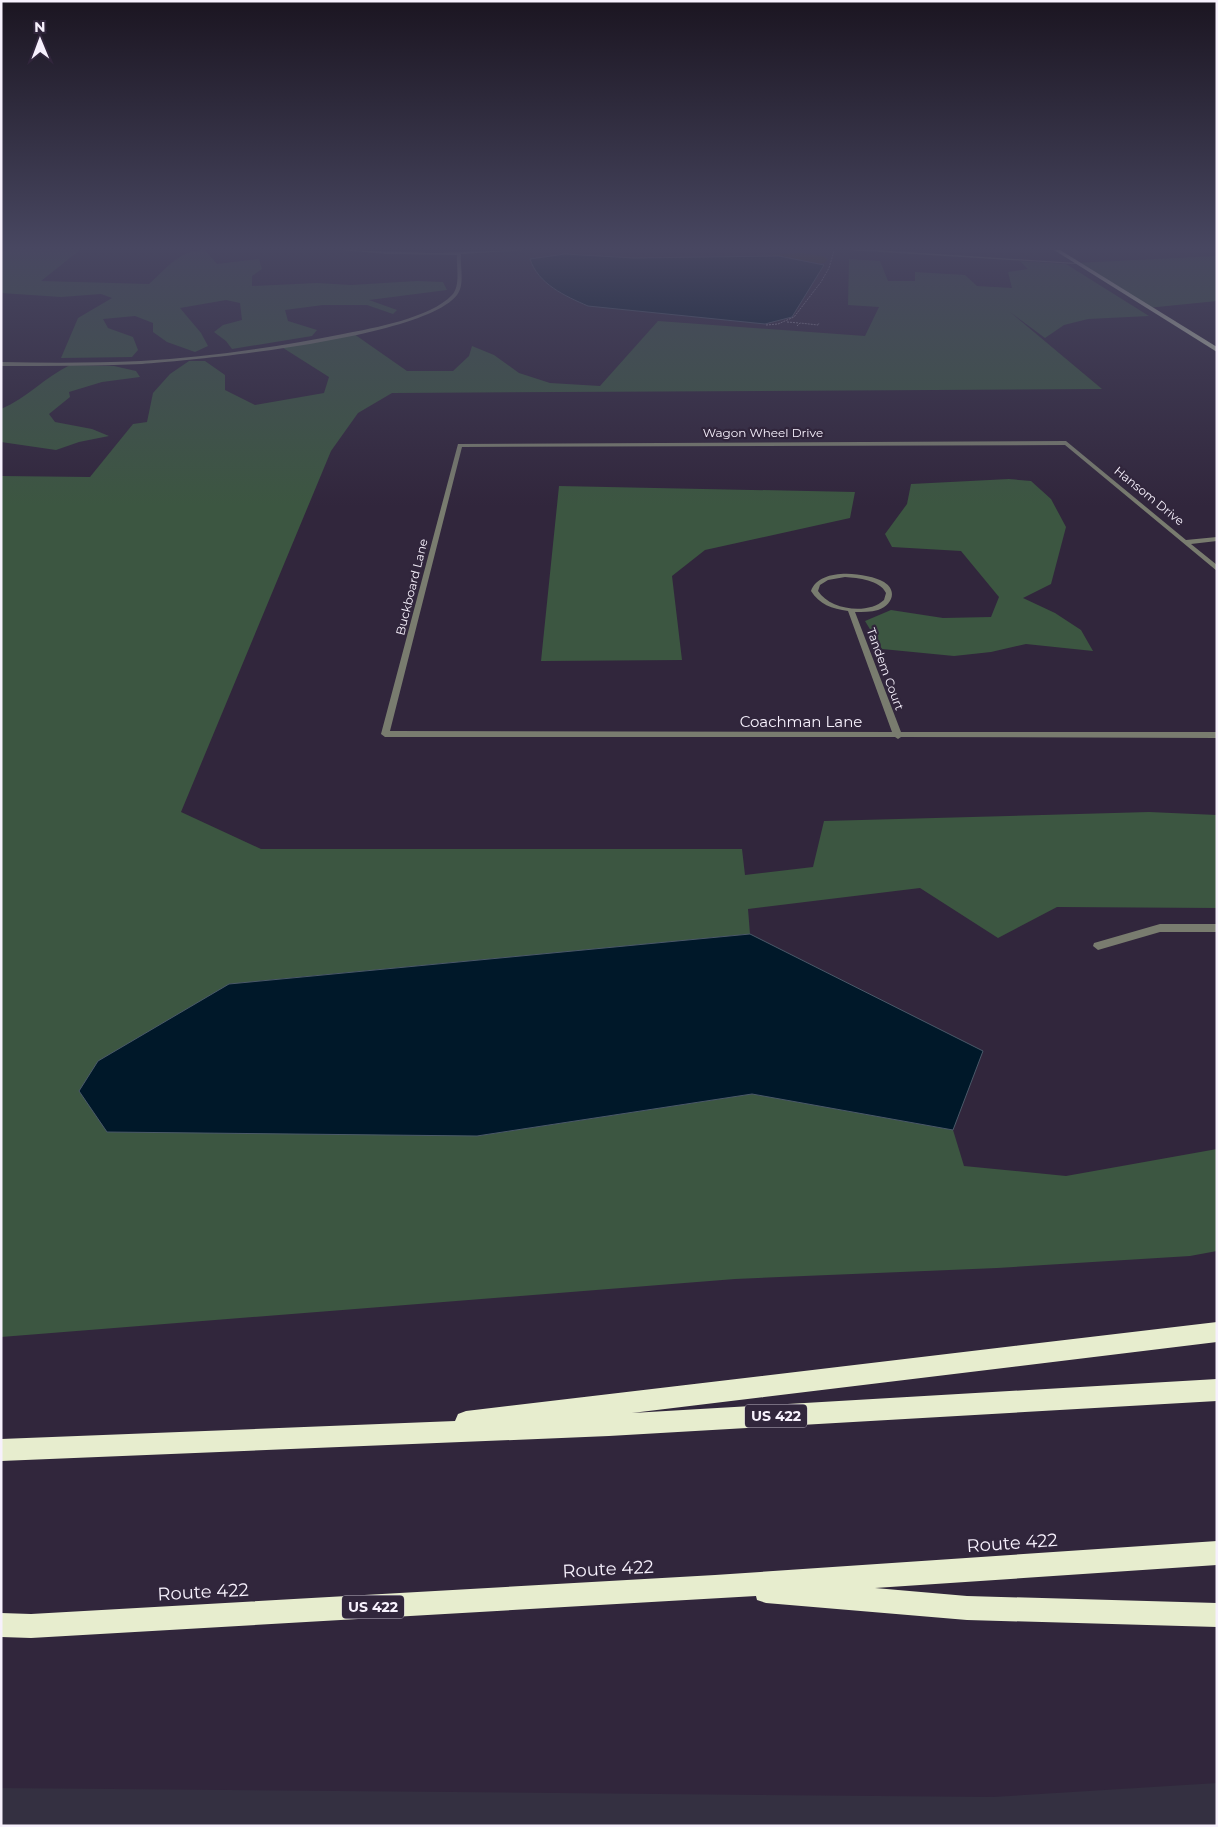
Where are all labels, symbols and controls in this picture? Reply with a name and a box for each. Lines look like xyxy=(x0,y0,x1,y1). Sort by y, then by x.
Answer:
north arrow xyxy=(15,15,65,65)
text: N xyxy=(34,18,46,36)
street label: Wagon Wheel Drive xyxy=(703,425,823,440)
street label: Hansom Drive xyxy=(1111,463,1187,528)
street label: Buckboard Lane xyxy=(392,537,431,637)
street label: Tandem Court xyxy=(864,626,907,712)
street label: Coachman Lane xyxy=(740,712,862,731)
road number: US 422 xyxy=(745,1404,807,1428)
street label: Route 422 xyxy=(966,1529,1058,1557)
street label: Route 422 xyxy=(562,1556,654,1582)
street label: Route 422 xyxy=(157,1579,249,1605)
road number: US 422 xyxy=(342,1595,404,1618)

